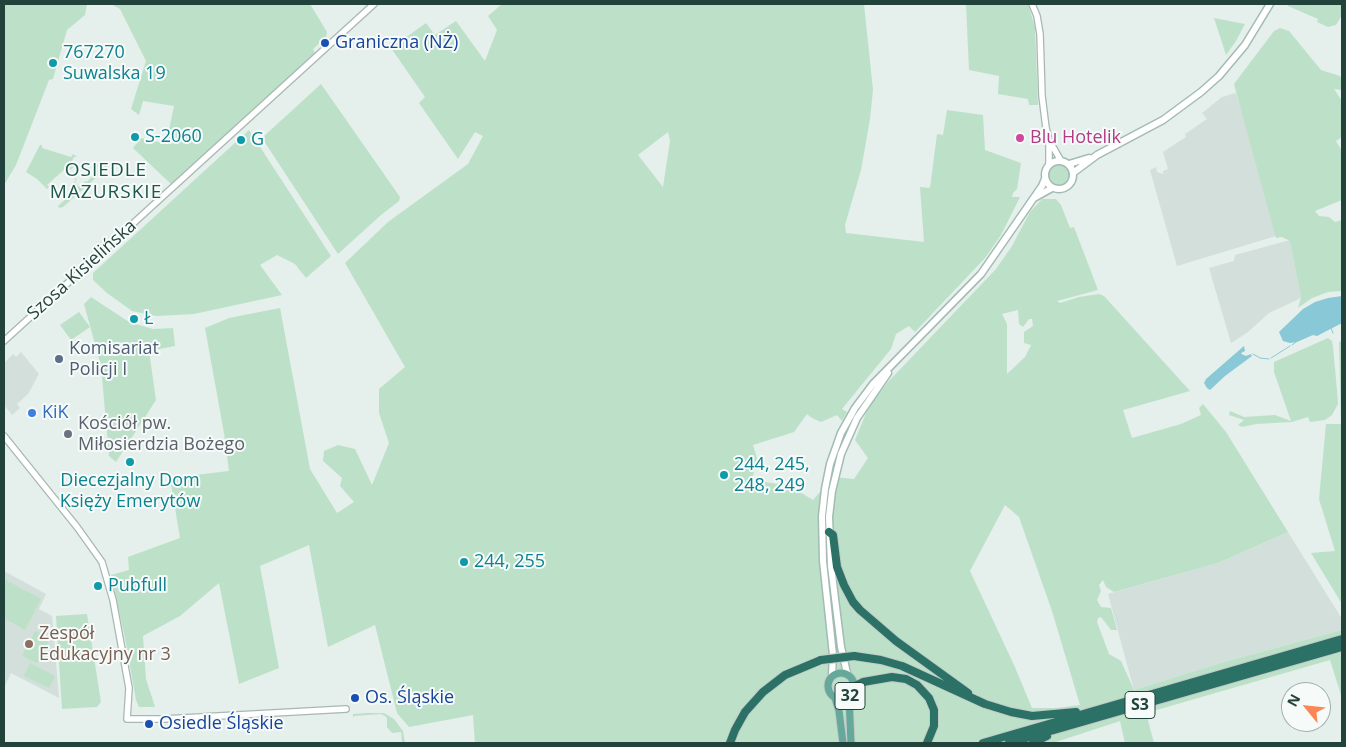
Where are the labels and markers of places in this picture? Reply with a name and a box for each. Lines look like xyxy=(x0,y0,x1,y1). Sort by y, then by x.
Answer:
place label: Graniczna (NŻ) xyxy=(335,32,458,54)
marker: Graniczna (NŻ) xyxy=(319,37,331,49)
place label: 767270 Suwalska 19 xyxy=(63,42,166,84)
marker: 767270 Suwalska 19 xyxy=(47,57,59,69)
place label: S-2060 xyxy=(145,126,202,148)
place label: Blu Hotelik xyxy=(1030,127,1121,149)
place label: G xyxy=(251,129,264,151)
marker: S-2060 xyxy=(129,131,141,143)
marker: Blu Hotelik xyxy=(1014,132,1026,144)
marker: G xyxy=(235,134,247,146)
place label: Ł xyxy=(144,308,153,330)
marker: Ł xyxy=(128,313,140,325)
place label: Komisariat Policji I xyxy=(69,338,159,380)
marker: Komisariat Policji I xyxy=(53,353,65,365)
place label: KiK xyxy=(42,402,69,424)
marker: KiK xyxy=(26,407,38,419)
place label: Kościół pw. Miłosierdzia Bożego xyxy=(78,413,245,456)
marker: Kościół pw. Miłosierdzia Bożego xyxy=(62,428,74,440)
place label: 244, 245, 248, 249 xyxy=(734,454,810,496)
marker: Diecezjalny Dom Księży Emerytów xyxy=(124,456,136,468)
marker: 244, 245, 248, 249 xyxy=(718,469,730,481)
place label: Diecezjalny Dom Księży Emerytów xyxy=(60,470,200,512)
place label: 244, 255 xyxy=(474,551,545,573)
marker: 244, 255 xyxy=(458,556,470,568)
place label: Pubfull xyxy=(108,575,167,597)
marker: Pubfull xyxy=(92,580,104,592)
place label: Zespół Edukacyjny nr 3 xyxy=(39,623,171,666)
marker: Zespół Edukacyjny nr 3 xyxy=(23,638,35,650)
place label: Os. Śląskie xyxy=(365,687,454,709)
marker: Os. Śląskie xyxy=(349,692,361,704)
place label: Osiedle Śląskie xyxy=(159,713,284,735)
marker: Osiedle Śląskie xyxy=(143,718,155,730)

